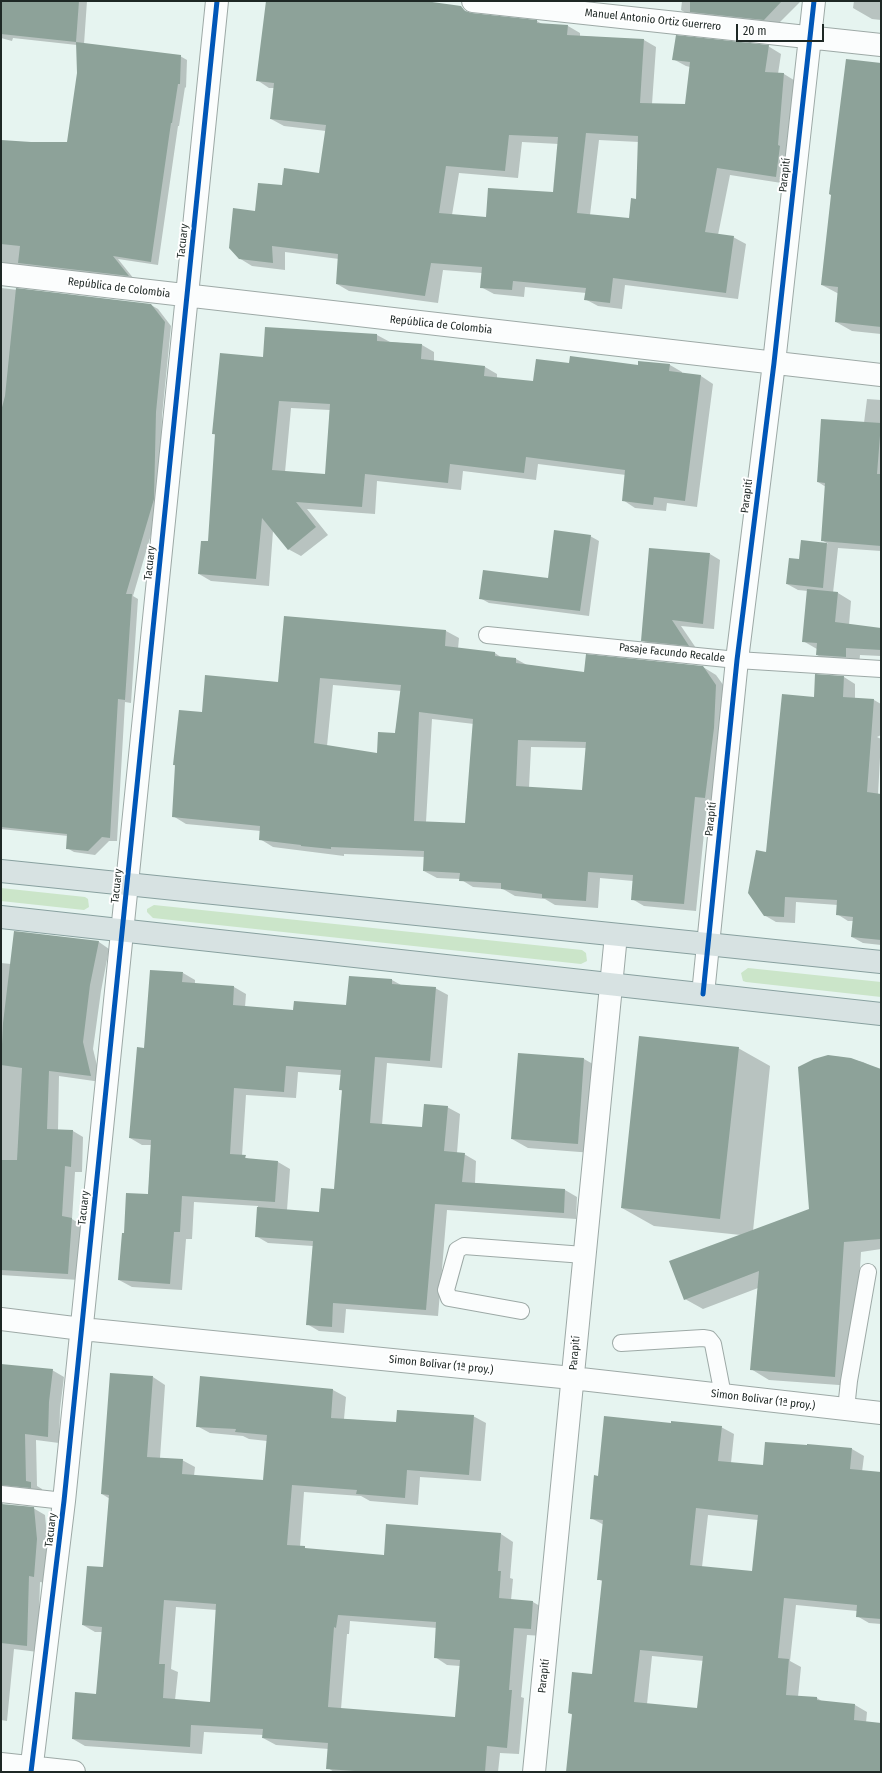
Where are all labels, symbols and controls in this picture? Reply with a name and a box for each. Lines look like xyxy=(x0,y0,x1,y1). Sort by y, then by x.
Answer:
street label: Manuel Antonio Ortiz Guerrero xyxy=(584,6,722,34)
scale bar xyxy=(738,16,826,42)
text: 20 m xyxy=(743,24,767,38)
street label: Parapití xyxy=(777,157,793,193)
street label: Tacuary xyxy=(175,223,191,259)
street label: República de Colombia xyxy=(67,275,171,301)
street label: República de Colombia xyxy=(389,313,493,337)
street label: Parapití xyxy=(738,478,756,514)
street label: Tacuary xyxy=(142,545,158,581)
street label: Pasaje Facundo Recalde xyxy=(618,641,726,665)
street label: Parapití xyxy=(703,801,719,837)
street label: Tacuary xyxy=(109,868,125,904)
street label: Tacuary xyxy=(76,1190,92,1226)
street label: Parapití xyxy=(567,1335,583,1371)
street label: Simon Bolivar (1ª proy.) xyxy=(388,1353,494,1377)
street label: Simon Bolivar (1ª proy.) xyxy=(710,1387,816,1413)
street label: Tacuary xyxy=(42,1512,60,1548)
street label: Parapití xyxy=(536,1658,552,1694)

